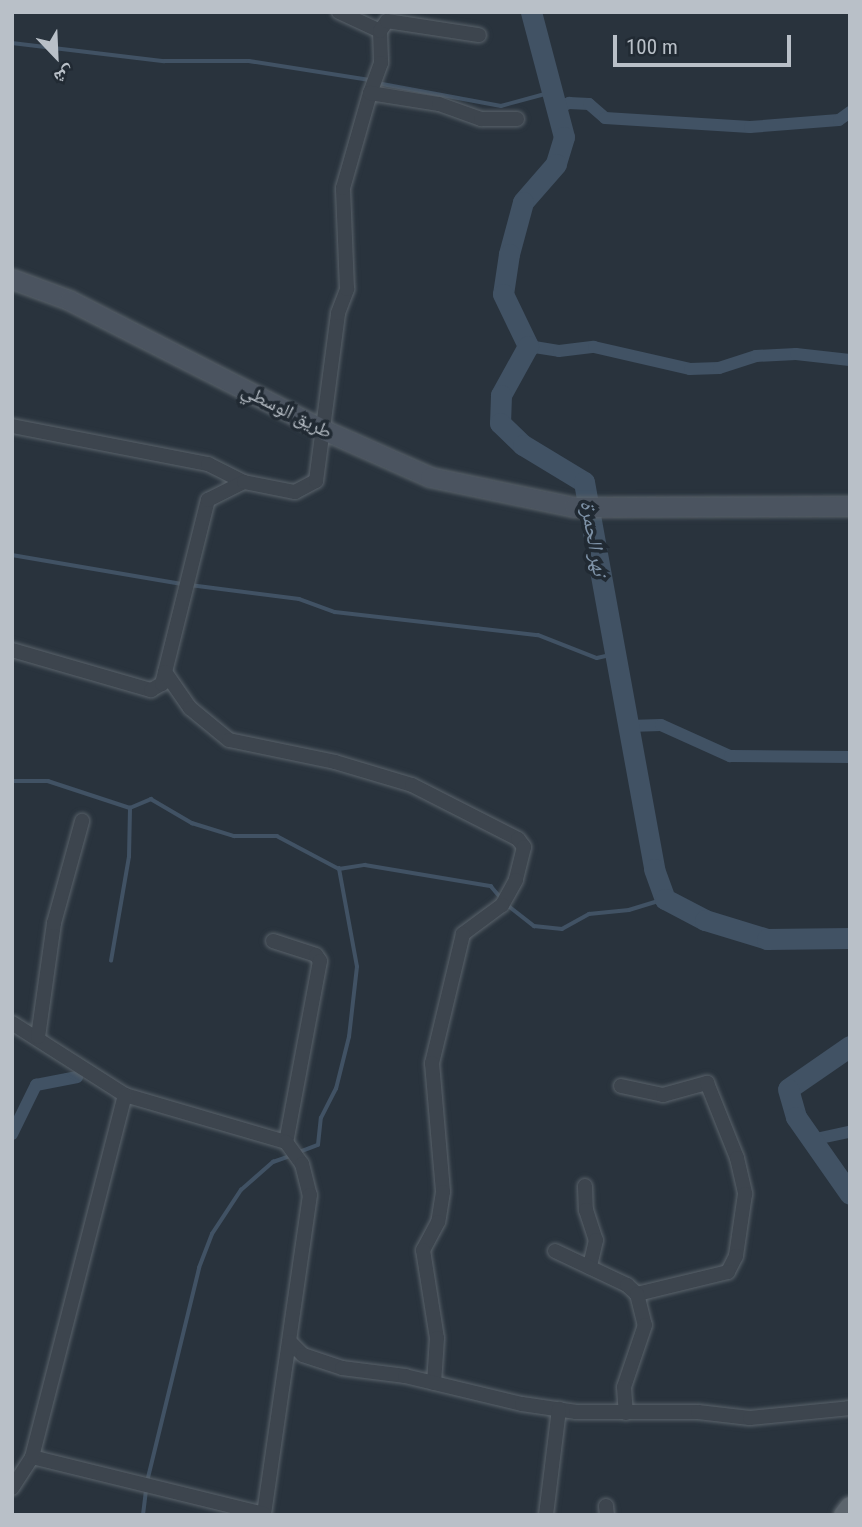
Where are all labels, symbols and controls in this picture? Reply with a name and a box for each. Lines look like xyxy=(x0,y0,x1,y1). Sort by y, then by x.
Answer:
north arrow xyxy=(21,21,91,91)
scale bar xyxy=(617,21,796,65)
text: 100 m xyxy=(626,35,678,59)
text: ش xyxy=(51,61,78,90)
street label: طريق الوسطي xyxy=(238,379,336,443)
water label: نهر الحمرة xyxy=(575,498,613,578)

